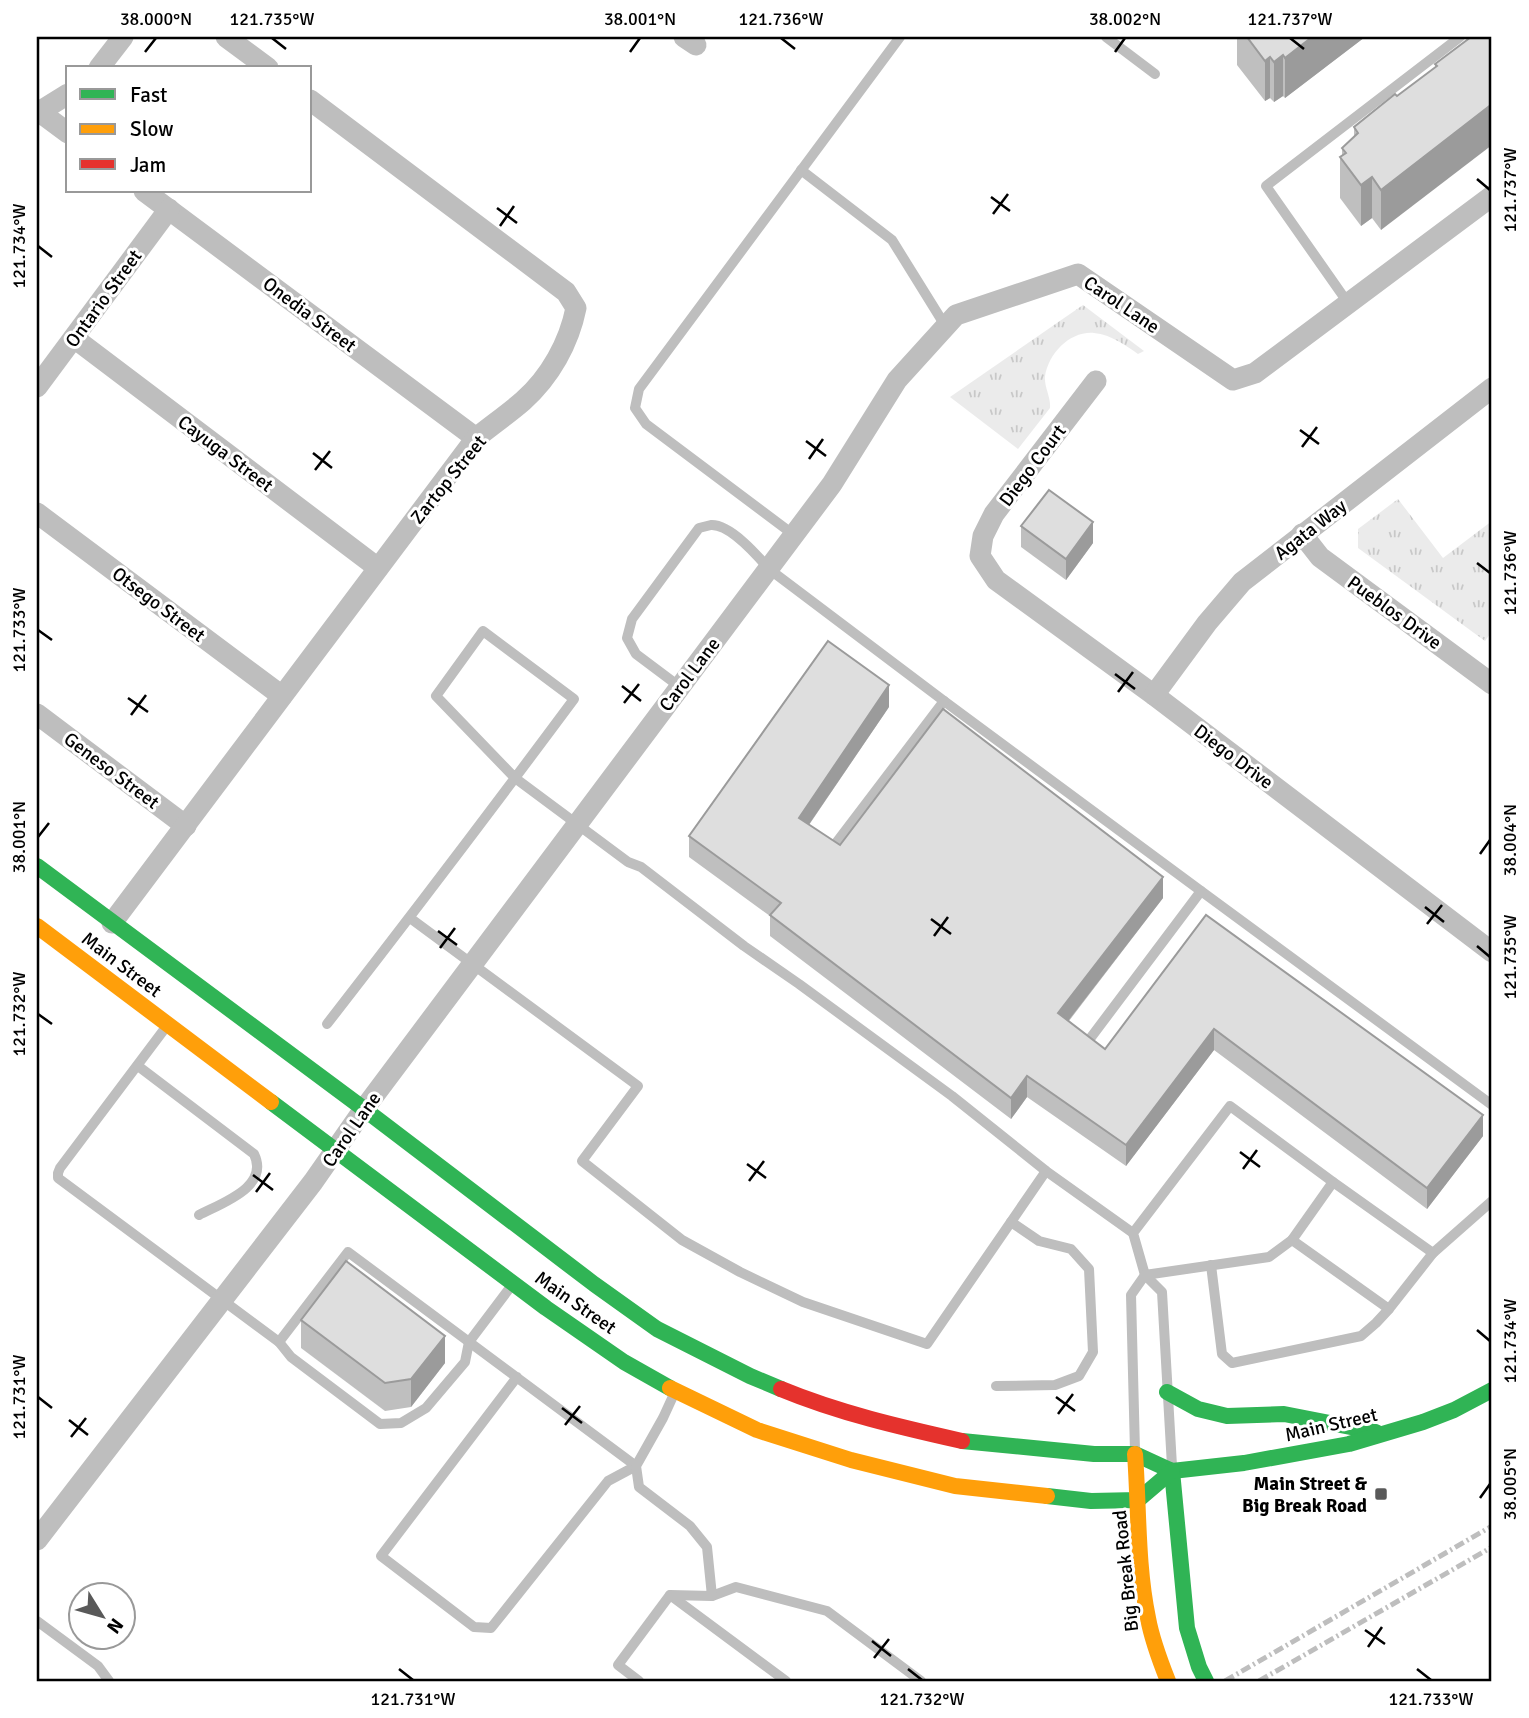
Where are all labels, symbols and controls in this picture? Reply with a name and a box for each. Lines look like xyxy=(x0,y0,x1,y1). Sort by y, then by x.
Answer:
text: 38.000°N xyxy=(120,8,192,30)
text: 121.735°W xyxy=(229,8,315,30)
text: 38.001°N xyxy=(604,8,676,30)
text: 121.736°W xyxy=(738,8,824,30)
text: 38.002°N xyxy=(1089,8,1161,30)
text: 121.737°W xyxy=(1247,8,1333,30)
legend xyxy=(66,66,312,192)
text: Fast xyxy=(130,82,167,108)
text: Slow xyxy=(130,116,174,142)
text: 121.737°W xyxy=(1499,147,1521,233)
text: Jam xyxy=(130,152,166,178)
text: 121.734°W xyxy=(8,203,30,289)
street label: Ontario Street xyxy=(60,245,148,352)
street label: Carol Lane xyxy=(1079,271,1164,339)
street label: Onedia Street xyxy=(258,272,361,358)
street label: Cayuga Street xyxy=(173,410,278,498)
street label: Diego Court xyxy=(994,419,1072,511)
street label: Zartop Street xyxy=(406,430,492,529)
street label: Agata Way xyxy=(1270,494,1352,565)
text: 121.736°W xyxy=(1499,530,1521,616)
street label: Otsego Street xyxy=(107,562,210,648)
street label: Pueblos Drive xyxy=(1343,571,1446,655)
text: 121.733°W xyxy=(8,587,30,673)
street label: Carol Lane xyxy=(654,633,725,716)
street label: Diego Drive xyxy=(1189,719,1278,795)
street label: Geneso Street xyxy=(59,727,164,815)
text: 38.001°N xyxy=(8,801,30,873)
text: 38.004°N xyxy=(1499,804,1521,876)
text: 121.735°W xyxy=(1499,914,1521,1000)
street label: Main Street xyxy=(77,927,167,1003)
text: 121.732°W xyxy=(8,971,30,1057)
street label: Carol Lane xyxy=(317,1087,386,1172)
street label: Main Street xyxy=(530,1266,621,1340)
text: 121.734°W xyxy=(1499,1298,1521,1384)
text: 121.731°W xyxy=(8,1354,30,1440)
street label: Main Street xyxy=(1283,1403,1380,1447)
text: 38.005°N xyxy=(1499,1448,1521,1520)
place label: Main Street & Big Break Road xyxy=(1242,1472,1368,1518)
marker: Main Street & Big Break Road xyxy=(1373,1486,1389,1502)
street label: Big Break Road xyxy=(1108,1509,1144,1633)
north arrow xyxy=(66,1582,136,1652)
text: N xyxy=(101,1613,128,1638)
text: 121.731°W xyxy=(370,1688,456,1710)
text: 121.732°W xyxy=(879,1688,965,1710)
text: 121.733°W xyxy=(1388,1688,1474,1710)

